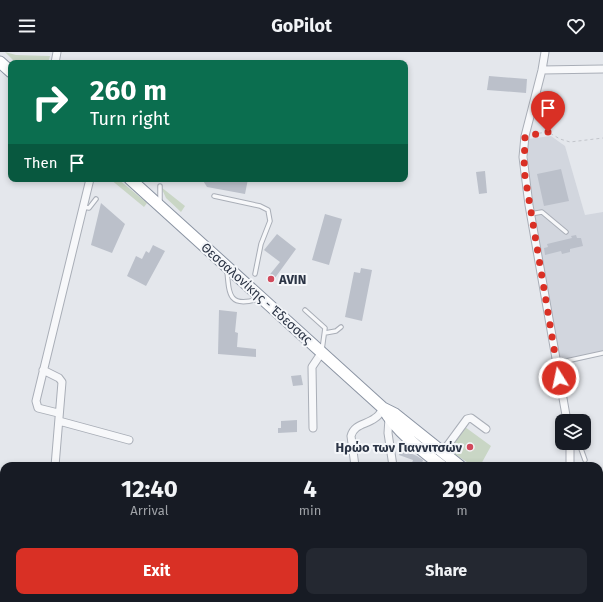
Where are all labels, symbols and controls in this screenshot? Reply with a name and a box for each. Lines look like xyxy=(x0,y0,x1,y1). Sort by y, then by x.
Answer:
icon: menu xyxy=(16,15,38,37)
text: GoPilot xyxy=(271,15,332,37)
icon: heart xyxy=(565,15,587,37)
text: 260 m xyxy=(90,74,167,107)
icon: right xyxy=(24,76,76,128)
pin xyxy=(531,91,565,132)
icon: arrive xyxy=(537,97,559,119)
text: Turn right xyxy=(90,108,170,130)
icon: arrive xyxy=(66,152,88,174)
text: Then xyxy=(24,154,58,172)
street label: Θεσσαλονίκης - Έδεσσας xyxy=(198,240,315,347)
place label: AVIN xyxy=(278,272,306,287)
marker: AVIN xyxy=(266,274,276,284)
position arrow xyxy=(538,357,580,399)
map controls xyxy=(555,414,591,450)
button: layers xyxy=(555,414,591,450)
place label: Ηρώο των Γιαννιτσών xyxy=(336,440,462,455)
marker: Ηρώο των Γιαννιτσών xyxy=(465,442,475,452)
text: 12:40 xyxy=(121,475,178,503)
text: 4 xyxy=(303,475,317,503)
text: 290 xyxy=(442,475,482,503)
text: Arrival xyxy=(130,503,168,518)
text: min xyxy=(299,503,321,518)
text: m xyxy=(457,503,468,518)
button: Exit xyxy=(16,548,298,594)
button: Share xyxy=(306,548,587,594)

